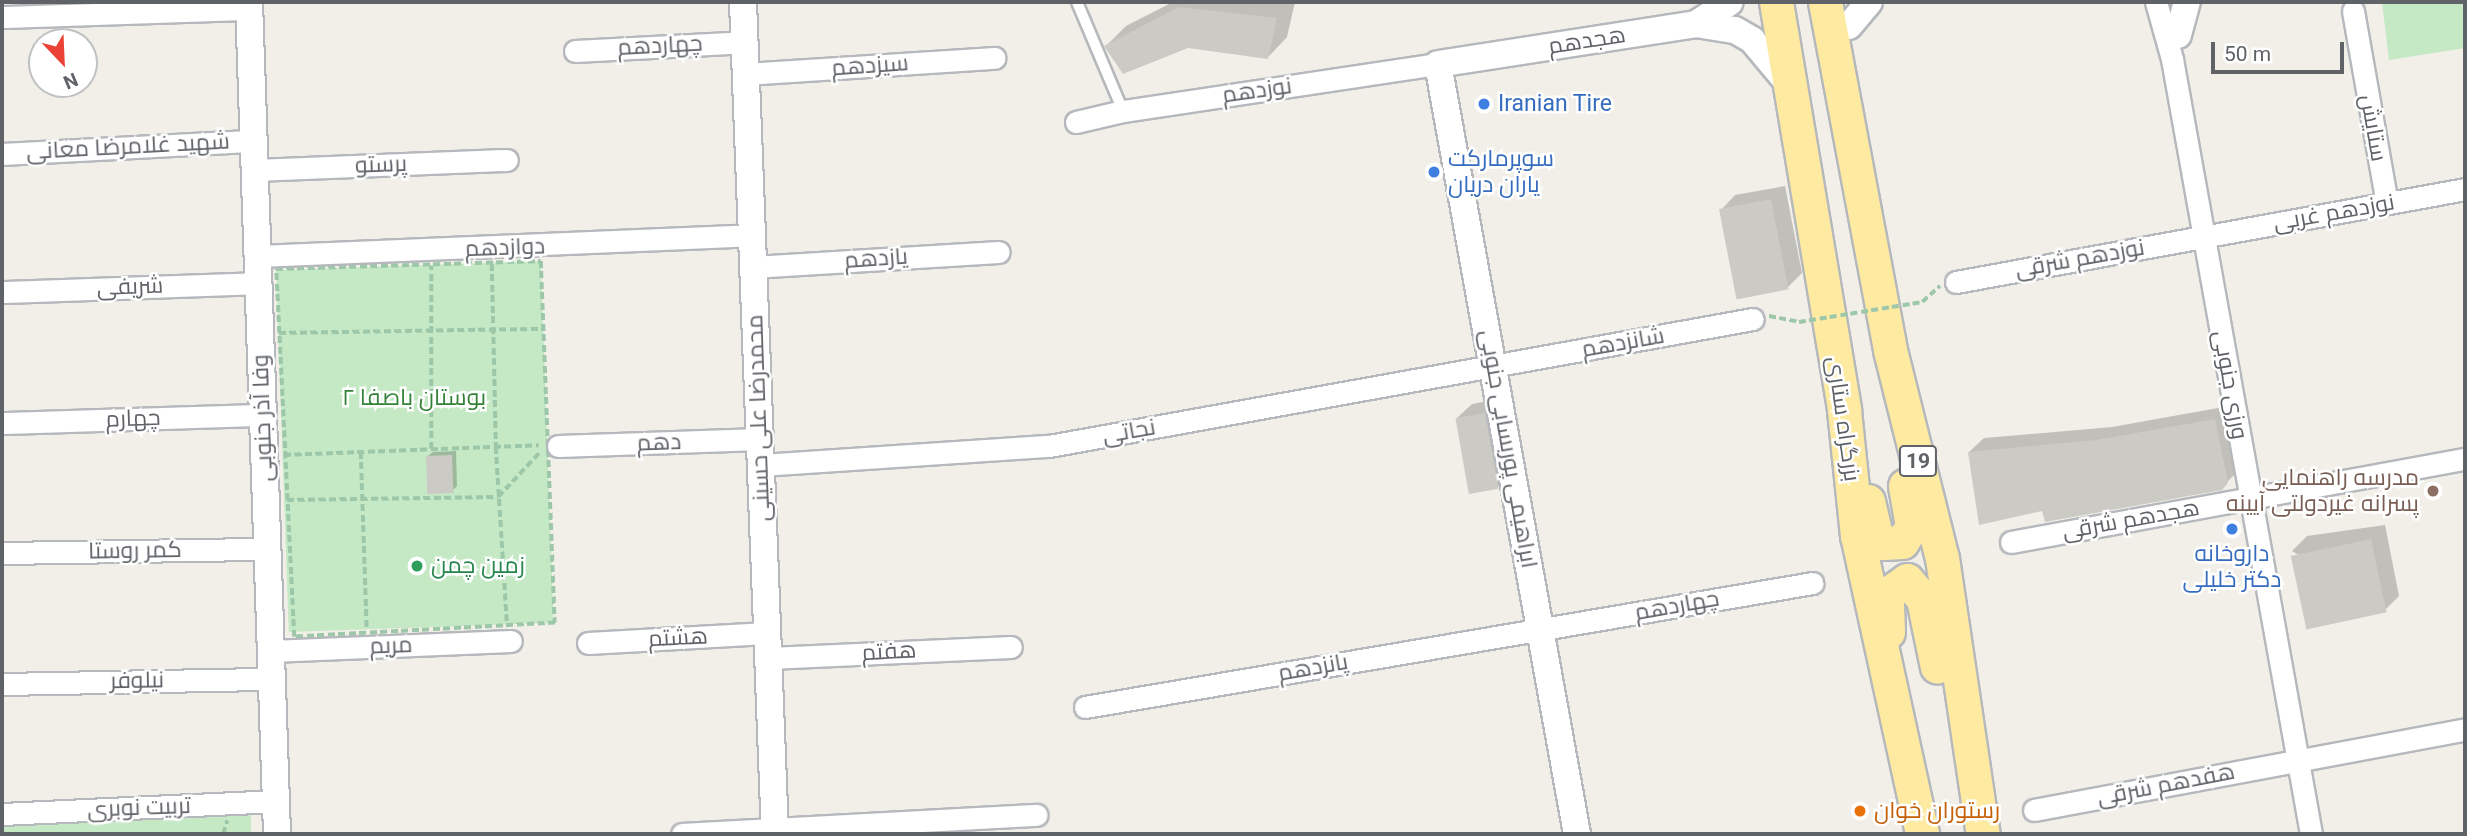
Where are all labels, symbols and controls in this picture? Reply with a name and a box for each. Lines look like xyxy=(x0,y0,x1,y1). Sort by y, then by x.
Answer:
street label: هجدهم xyxy=(1546,21,1628,61)
north arrow xyxy=(28,28,98,98)
scale bar xyxy=(2215,28,2348,72)
street label: چهاردهم xyxy=(617,30,703,62)
text: 50 m xyxy=(2224,42,2271,66)
street label: سیزدهم xyxy=(831,50,909,82)
text: N xyxy=(60,68,81,94)
street label: نوزدهم xyxy=(1220,72,1294,110)
place label: Iranian Tire xyxy=(1498,90,1612,118)
street label: ستایش xyxy=(2354,92,2392,164)
marker: Iranian Tire xyxy=(1476,96,1492,112)
street label: شهید غلامرضا معانی xyxy=(26,128,230,166)
place label: سوپرمارکت یاران دریان xyxy=(1448,145,1554,199)
street label: پرستو xyxy=(354,150,408,180)
marker: سوپرمارکت یاران دریان xyxy=(1426,164,1442,180)
street label: نوزدهم غربی xyxy=(2271,189,2397,237)
street label: دوازدهم xyxy=(464,233,546,263)
street label: نوزدهم شرقی xyxy=(2013,234,2147,284)
street label: یازدهم xyxy=(843,243,909,275)
street label: شریفی xyxy=(96,272,164,302)
street label: محمدرضا علی حسینی xyxy=(742,314,776,522)
street label: شانزدهم xyxy=(1580,322,1666,364)
street label: ابراهیمی پوربسابی جنوبی xyxy=(1473,328,1543,570)
street label: ورزی جنوبی xyxy=(2207,328,2253,442)
street label: وفا آذر جنوبی xyxy=(247,354,279,482)
street label: بزرگراه ستاری xyxy=(1821,355,1865,483)
park label: بوستان باصفا ۲ xyxy=(342,384,486,412)
street label: چهارم xyxy=(105,404,161,434)
street label: نجاتی xyxy=(1100,414,1158,450)
street label: دهم xyxy=(636,428,682,458)
road number: 19 xyxy=(1899,444,1937,478)
place label: مدرسه راهنمایی پسرانه غیردولتی آیینه xyxy=(2226,464,2419,518)
marker: مدرسه راهنمایی پسرانه غیردولتی آیینه xyxy=(2425,483,2441,499)
street label: هجدهم شرقی xyxy=(2060,494,2202,546)
marker: داروخانه دکتر خلیلی xyxy=(2224,521,2240,537)
street label: کمر روستا xyxy=(88,536,182,566)
place label: داروخانه دکتر خلیلی xyxy=(2183,540,2281,594)
place label: زمین چمن xyxy=(431,552,525,580)
marker: زمین چمن xyxy=(409,558,425,574)
street label: چهاردهم xyxy=(1633,585,1721,627)
street label: هشتم xyxy=(647,623,709,653)
street label: مریم xyxy=(369,631,413,661)
street label: هفتم xyxy=(861,637,917,667)
street label: پانزدهم xyxy=(1276,648,1350,688)
street label: نیلوفر xyxy=(110,667,164,695)
street label: هفدهم شرقی xyxy=(2095,758,2237,812)
street label: تربیت نوبری xyxy=(87,792,191,824)
place label: رستوران خوان xyxy=(1874,797,2000,825)
marker: رستوران خوان xyxy=(1852,803,1868,819)

